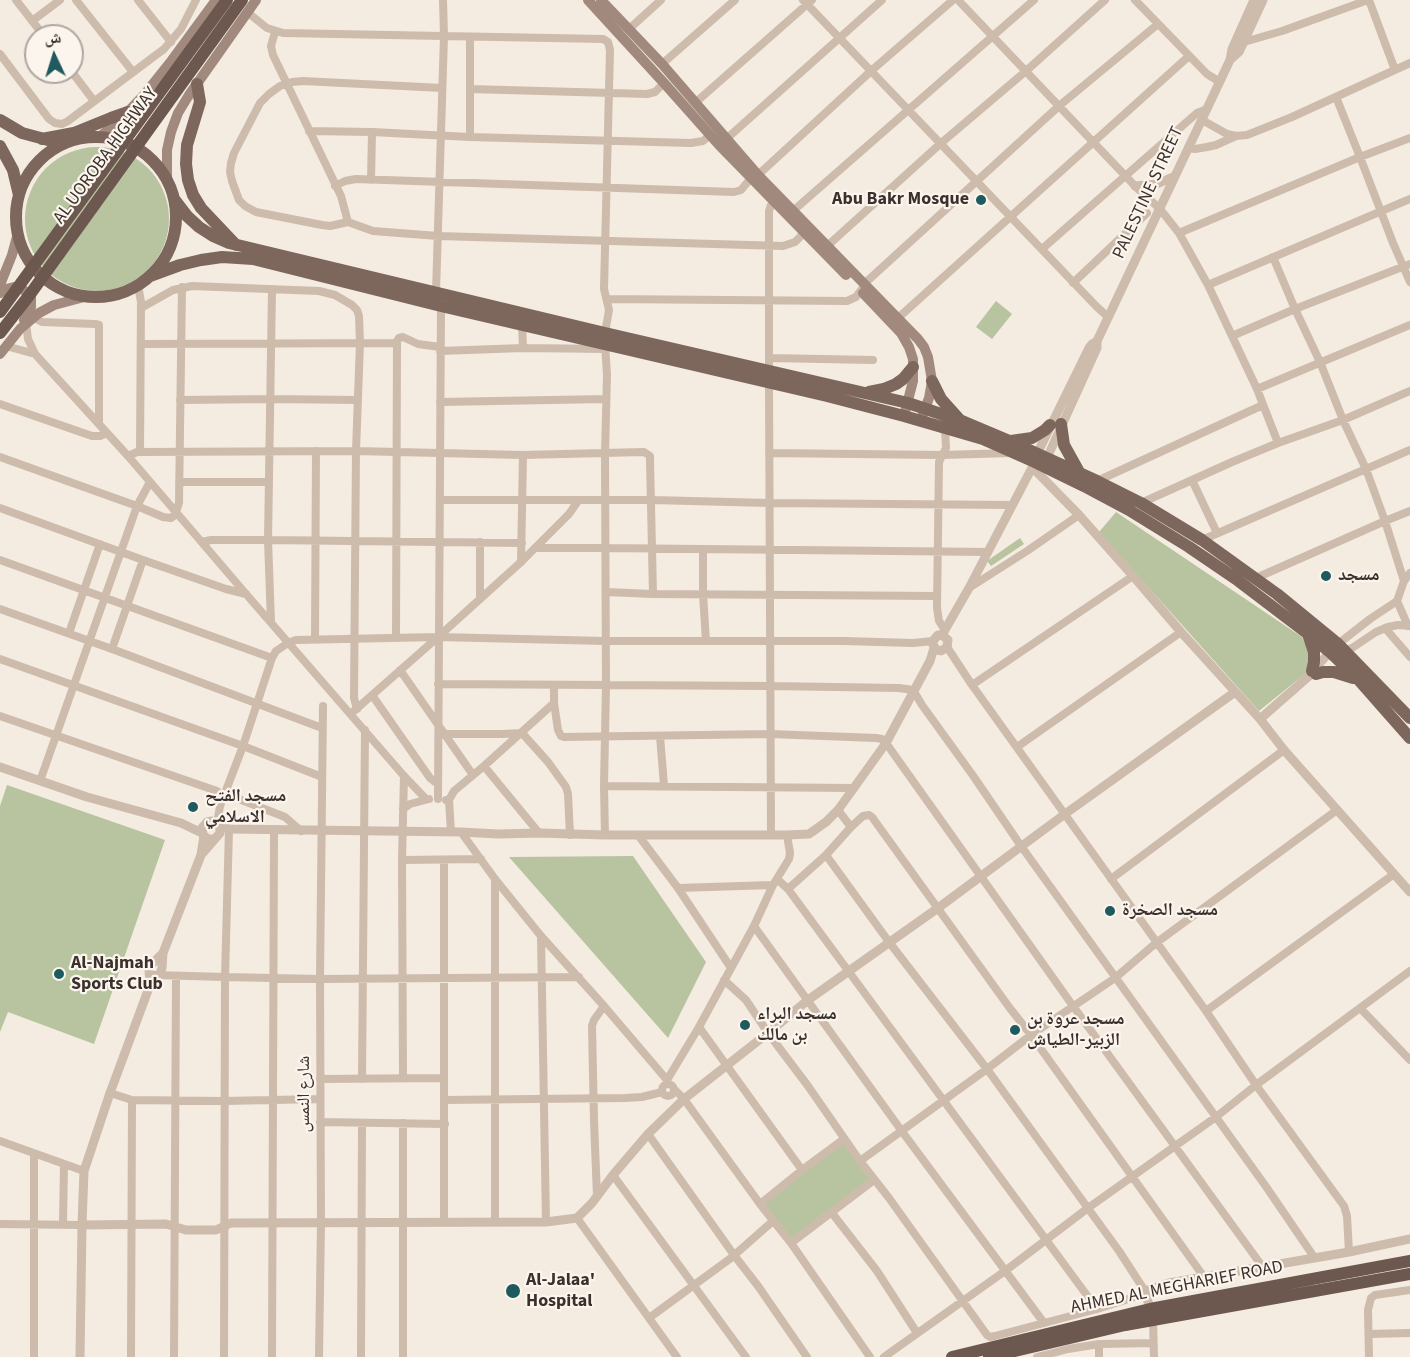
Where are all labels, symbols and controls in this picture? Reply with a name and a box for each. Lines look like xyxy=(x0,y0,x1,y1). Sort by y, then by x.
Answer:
north arrow xyxy=(24,24,84,84)
text: ش xyxy=(44,26,62,50)
street label: AL UOROBA HIGHWAY xyxy=(49,84,163,228)
street label: PALESTINE STREET xyxy=(1109,123,1189,263)
place label: Abu Bakr Mosque xyxy=(832,189,969,211)
marker: Abu Bakr Mosque xyxy=(974,193,988,207)
place label: مسجد xyxy=(1338,565,1380,587)
marker: مسجد xyxy=(1319,569,1333,583)
place label: مسجد الفتح الاسلامي xyxy=(205,786,286,828)
marker: مسجد الفتح الاسلامي xyxy=(186,800,200,814)
place label: مسجد الصخرة xyxy=(1122,900,1218,922)
marker: مسجد الصخرة xyxy=(1103,904,1117,918)
place label: Al-Najmah Sports Club xyxy=(71,953,163,996)
marker: Al-Najmah Sports Club xyxy=(52,967,66,981)
place label: مسجد البراء بن مالك xyxy=(757,1004,837,1046)
place label: مسجد عروة بن الزبير-الطياش xyxy=(1027,1009,1125,1052)
marker: مسجد البراء بن مالك xyxy=(738,1018,752,1032)
marker: مسجد عروة بن الزبير-الطياش xyxy=(1008,1023,1022,1037)
street label: شارع النمس xyxy=(294,1056,316,1132)
street label: AHMED AL MEGHARIEF ROAD xyxy=(1069,1257,1285,1319)
place label: Al-Jalaa' Hospital xyxy=(526,1270,595,1312)
marker: Al-Jalaa' Hospital xyxy=(504,1282,522,1300)

